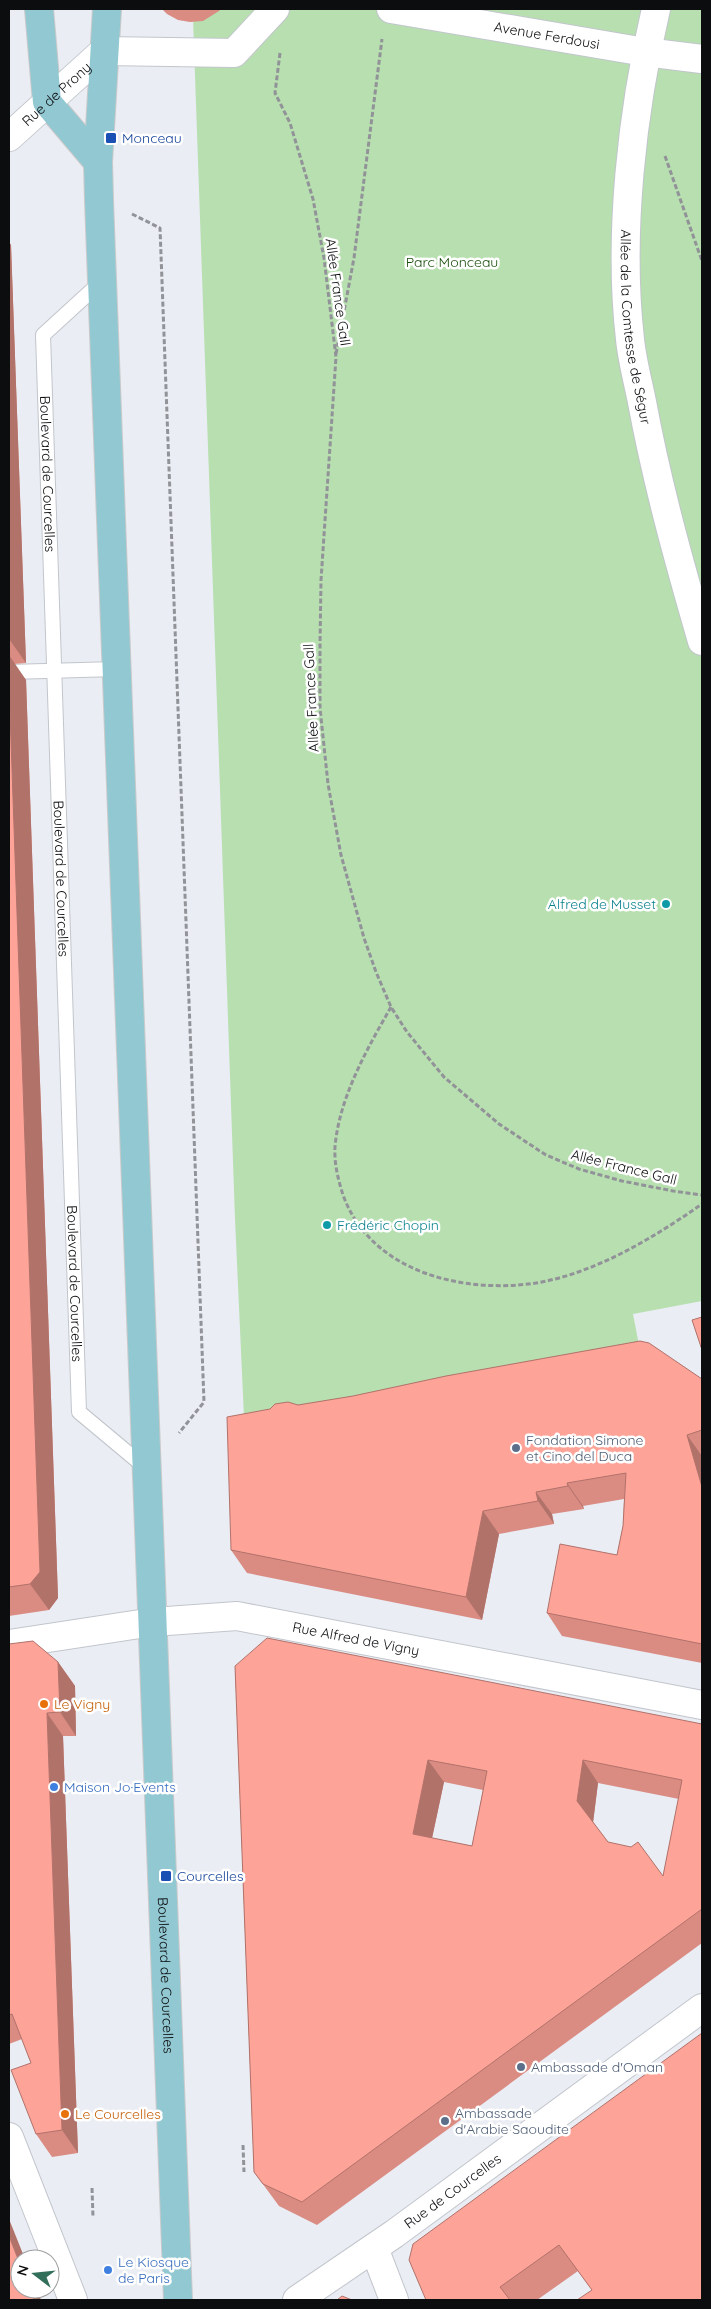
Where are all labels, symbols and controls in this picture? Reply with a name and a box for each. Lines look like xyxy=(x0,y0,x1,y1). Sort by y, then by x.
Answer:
street label: Avenue Ferdousi xyxy=(493,18,601,53)
street label: Rue de Prony xyxy=(18,58,95,130)
place label: Monceau xyxy=(122,129,182,147)
marker: Monceau xyxy=(104,131,118,145)
street label: Allée de la Comtesse de Ségur xyxy=(617,229,655,427)
street label: Allée France Gall xyxy=(322,237,354,347)
park label: Parc Monceau xyxy=(406,253,498,271)
street label: Boulevard de Courcelles xyxy=(36,395,59,553)
street label: Allée France Gall xyxy=(299,643,323,753)
street label: Boulevard de Courcelles xyxy=(50,800,73,957)
place label: Alfred de Musset xyxy=(548,895,656,913)
marker: Alfred de Musset xyxy=(660,898,672,910)
street label: Allée France Gall xyxy=(569,1145,679,1189)
street label: Boulevard de Courcelles xyxy=(63,1205,86,1362)
place label: Frédéric Chopin xyxy=(337,1216,439,1234)
marker: Frédéric Chopin xyxy=(321,1219,333,1231)
place label: Fondation Simone et Cino del Duca xyxy=(526,1431,644,1465)
marker: Fondation Simone et Cino del Duca xyxy=(510,1442,522,1454)
street label: Rue Alfred de Vigny xyxy=(291,1618,421,1660)
place label: Le Vigny xyxy=(54,1695,110,1713)
marker: Le Vigny xyxy=(38,1698,50,1710)
place label: Maison Jo·Events xyxy=(64,1778,176,1796)
marker: Maison Jo·Events xyxy=(48,1781,60,1793)
place label: Courcelles xyxy=(177,1867,244,1885)
marker: Courcelles xyxy=(159,1869,173,1883)
street label: Boulevard de Courcelles xyxy=(154,1897,178,2054)
place label: Ambassade d'Oman xyxy=(531,2058,663,2076)
marker: Ambassade d'Oman xyxy=(515,2061,527,2073)
place label: Ambassade d'Arabie Saoudite xyxy=(455,2104,569,2138)
place label: Le Courcelles xyxy=(75,2105,161,2123)
marker: Le Courcelles xyxy=(59,2108,71,2120)
marker: Ambassade d'Arabie Saoudite xyxy=(439,2115,451,2127)
street label: Rue de Courcelles xyxy=(401,2149,505,2233)
north arrow xyxy=(10,2249,60,2299)
place label: Le Kiosque de Paris xyxy=(118,2253,189,2287)
text: N xyxy=(12,2263,33,2278)
marker: Le Kiosque de Paris xyxy=(102,2264,114,2276)

